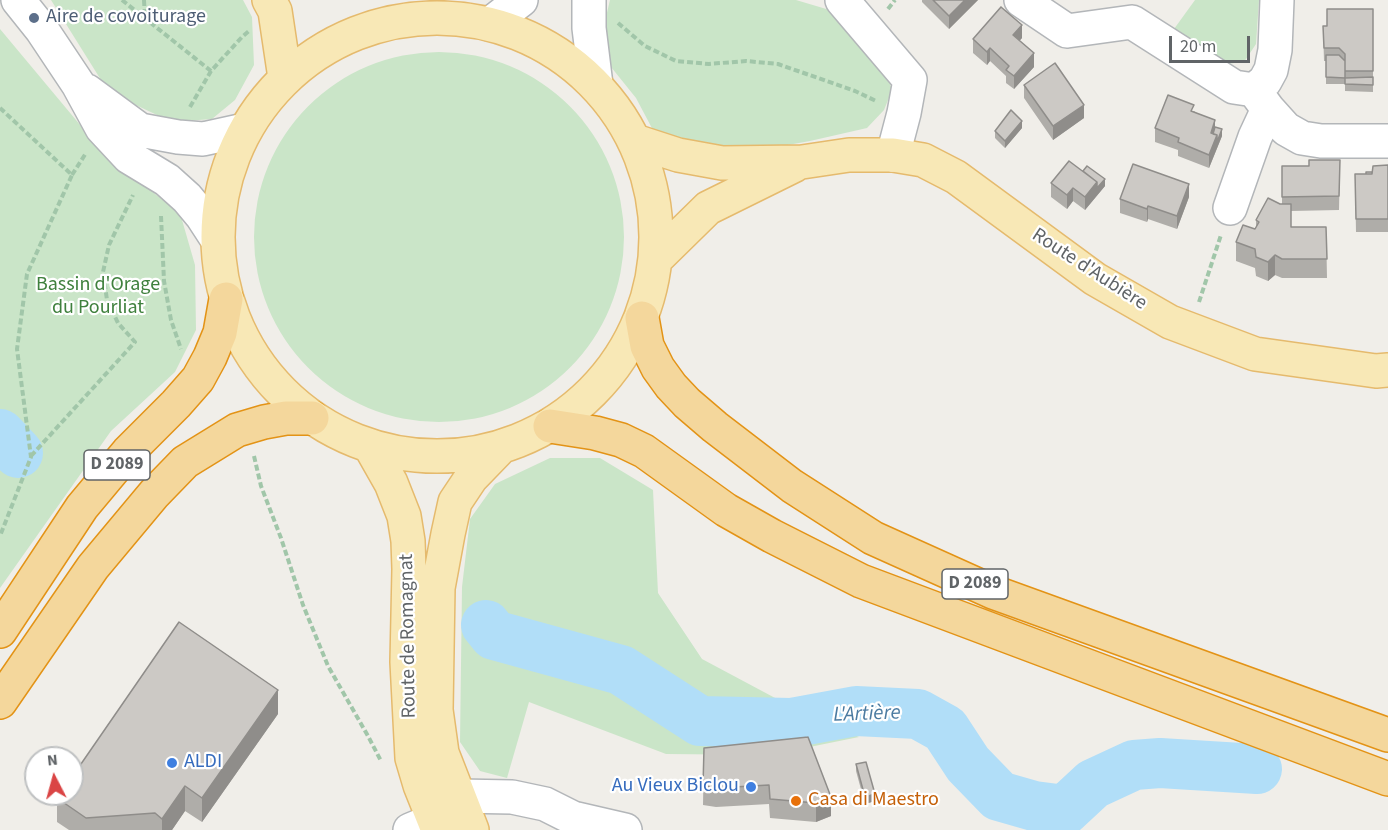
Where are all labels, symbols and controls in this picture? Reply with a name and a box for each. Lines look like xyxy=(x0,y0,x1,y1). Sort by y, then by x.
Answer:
place label: Aire de covoiturage xyxy=(46,6,206,30)
marker: Aire de covoiturage xyxy=(27,11,41,25)
scale bar xyxy=(1172,24,1253,62)
text: 20 m xyxy=(1180,34,1216,59)
street label: Route d'Aubière xyxy=(1027,224,1151,316)
park label: Bassin d'Orage du Pourliat xyxy=(36,274,160,321)
road number: D 2089 xyxy=(84,450,150,480)
street label: Route de Romagnat xyxy=(396,554,422,718)
road number: D 2089 xyxy=(942,569,1008,599)
water label: L'Artière xyxy=(833,701,901,729)
north arrow xyxy=(24,746,84,806)
text: N xyxy=(46,749,59,772)
place label: ALDI xyxy=(184,751,222,775)
marker: ALDI xyxy=(165,756,179,770)
place label: Au Vieux Biclou xyxy=(612,775,739,799)
marker: Au Vieux Biclou xyxy=(744,780,758,794)
place label: Casa di Maestro xyxy=(808,789,939,813)
marker: Casa di Maestro xyxy=(789,794,803,808)

